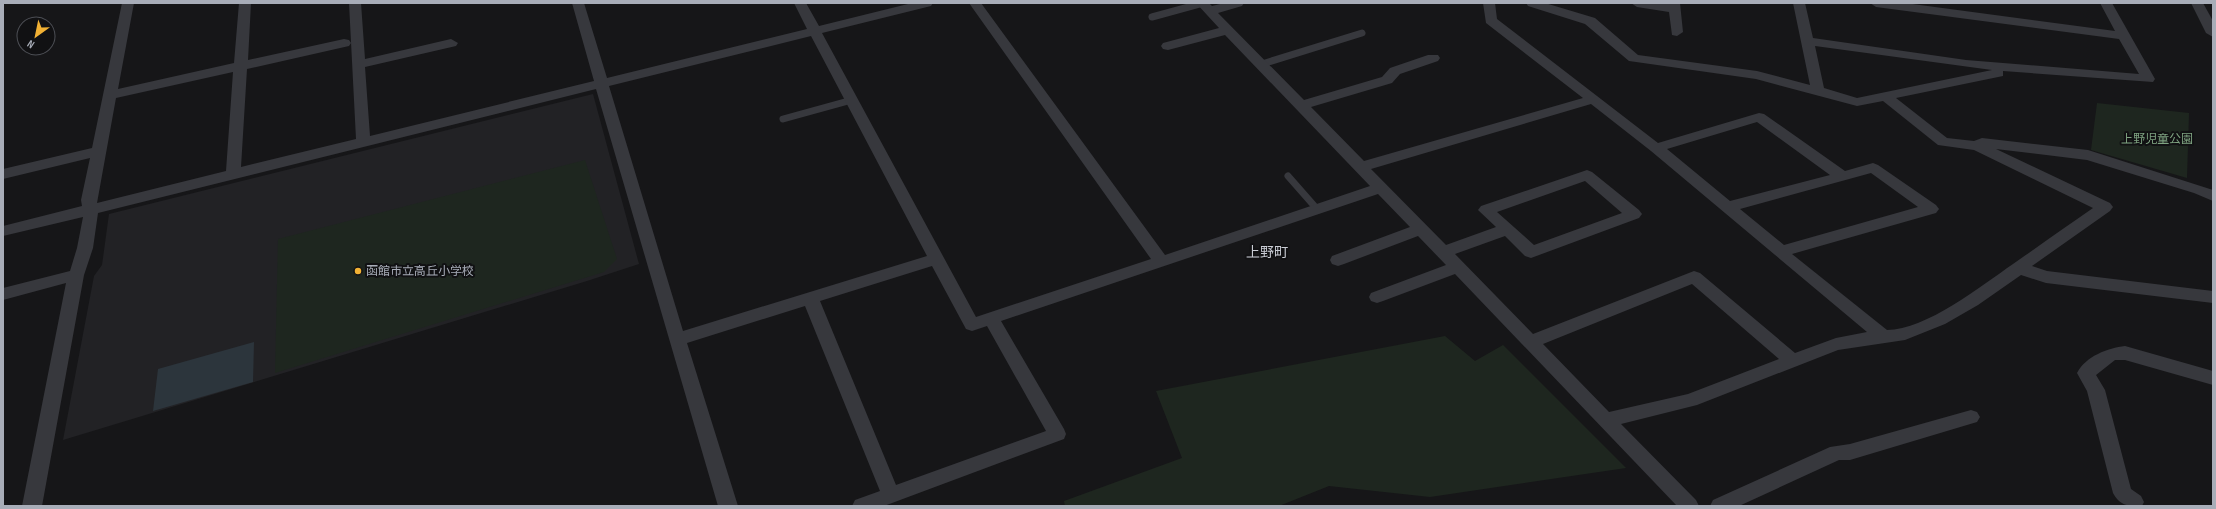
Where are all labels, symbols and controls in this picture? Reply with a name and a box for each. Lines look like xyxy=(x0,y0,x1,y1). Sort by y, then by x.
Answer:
north arrow xyxy=(16,16,56,56)
text: N xyxy=(25,37,37,51)
park label: 上野児童公園 xyxy=(2121,132,2193,147)
district label: 上野町 xyxy=(1246,244,1288,261)
place label: 函館市立高丘小学校 xyxy=(366,264,474,279)
marker: 函館市立高丘小学校 xyxy=(353,266,363,276)

